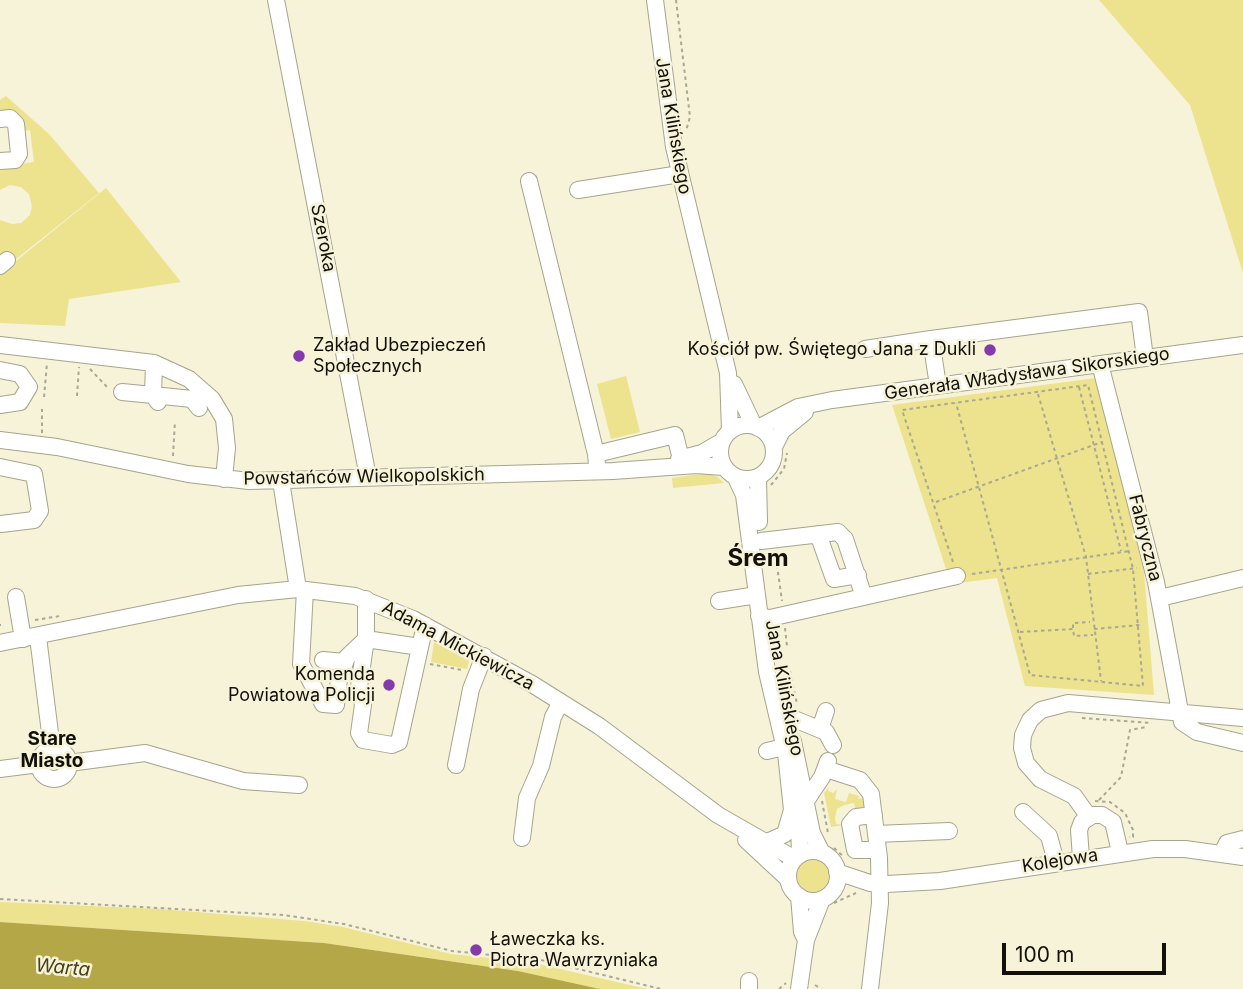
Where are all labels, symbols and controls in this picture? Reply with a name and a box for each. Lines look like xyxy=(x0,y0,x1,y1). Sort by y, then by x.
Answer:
street label: Jana Kilińskiego xyxy=(650,56,696,196)
street label: Szeroka xyxy=(306,202,340,274)
place label: Zakład Ubezpieczeń Społecznych xyxy=(313,335,486,378)
place label: Kościół pw. Świętego Jana z Dukli xyxy=(687,339,976,361)
marker: Kościół pw. Świętego Jana z Dukli xyxy=(982,342,998,358)
street label: Generała Władysława Sikorskiego xyxy=(883,343,1171,405)
marker: Zakład Ubezpieczeń Społecznych xyxy=(291,348,307,364)
street label: Powstańców Wielkopolskich xyxy=(243,464,485,490)
street label: Fabryczna xyxy=(1124,492,1166,584)
district label: Śrem xyxy=(727,545,789,573)
street label: Adama Mickiewicza xyxy=(378,597,538,695)
street label: Jana Kilińskiego xyxy=(760,618,808,758)
place label: Komenda Powiatowa Policji xyxy=(228,664,375,706)
marker: Komenda Powiatowa Policji xyxy=(381,677,397,693)
district label: Stare Miasto xyxy=(21,728,83,772)
street label: Kolejowa xyxy=(1020,844,1100,878)
place label: Ławeczka ks. Piotra Wawrzyniaka xyxy=(490,929,658,972)
scale bar xyxy=(1005,930,1170,974)
marker: Ławeczka ks. Piotra Wawrzyniaka xyxy=(468,942,484,958)
text: 100 m xyxy=(1015,942,1074,967)
water label: Warta xyxy=(35,954,91,982)

